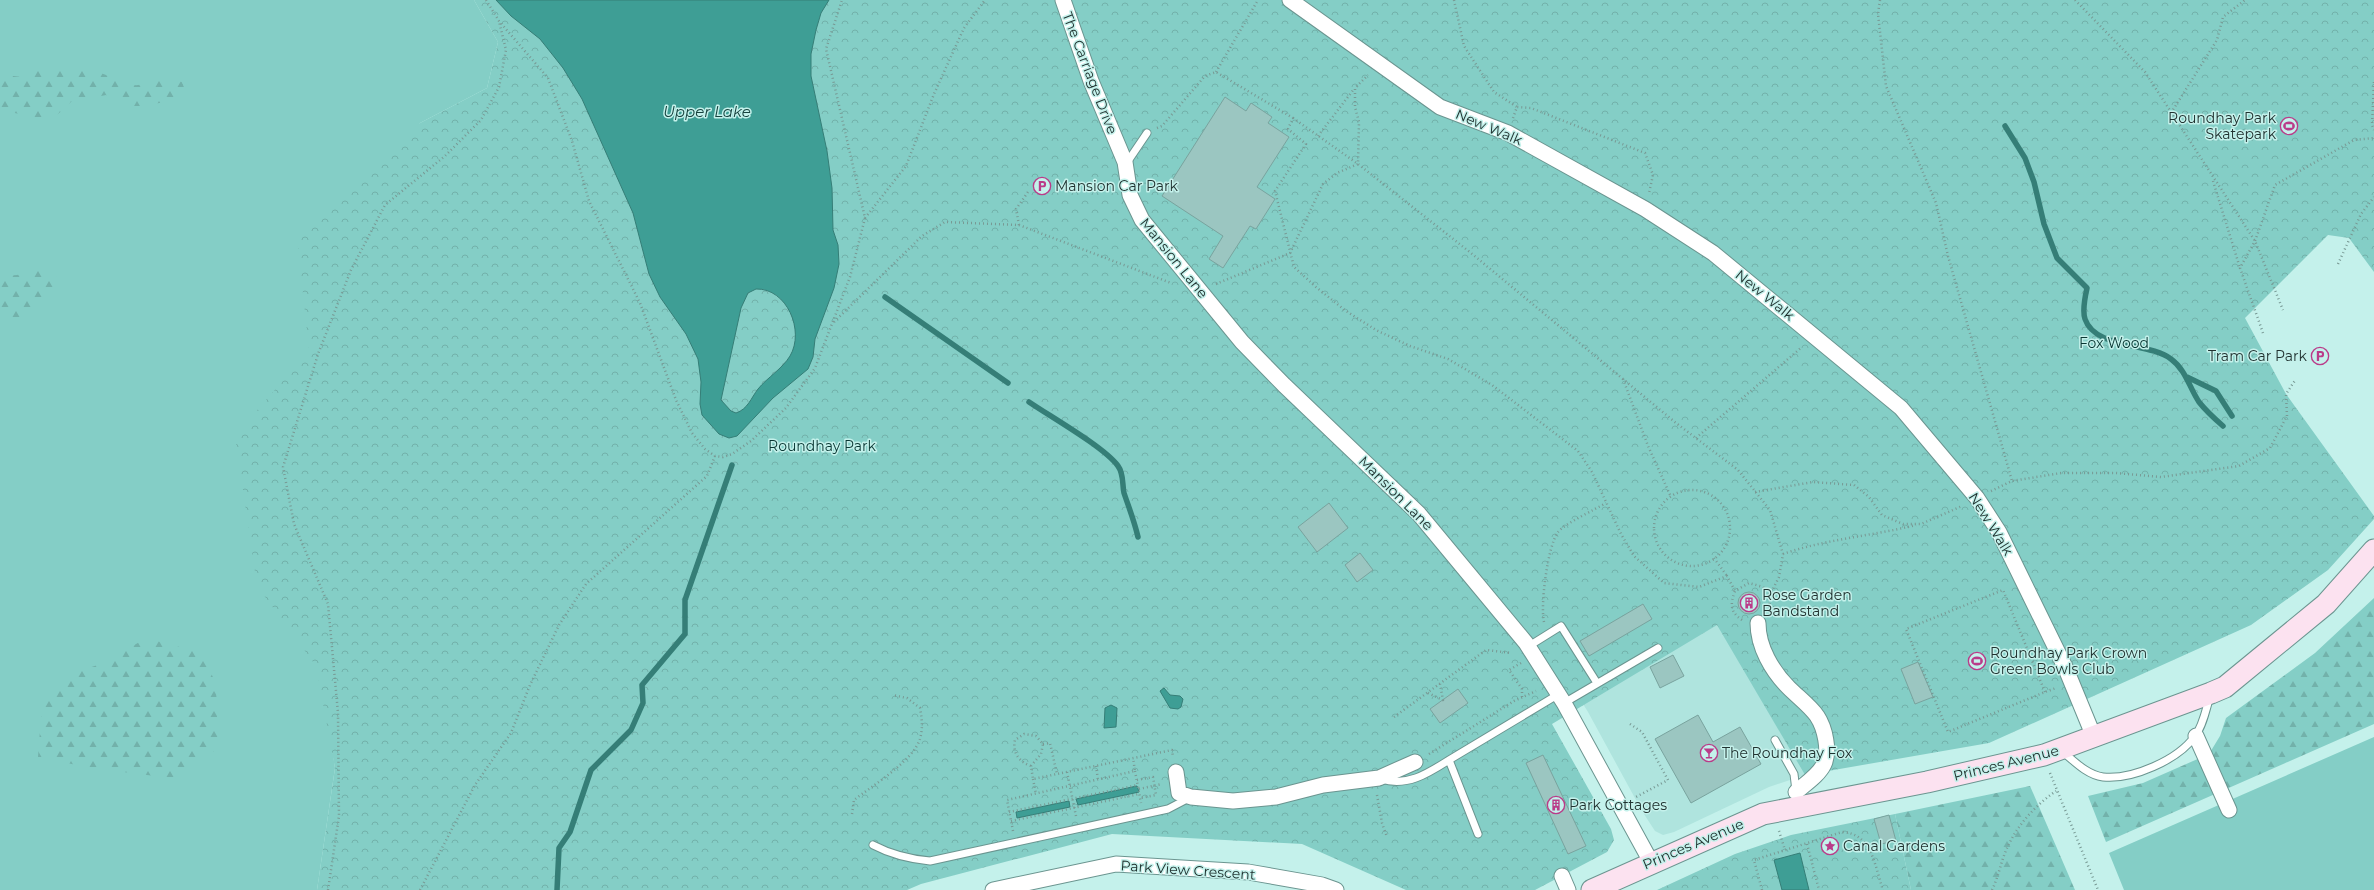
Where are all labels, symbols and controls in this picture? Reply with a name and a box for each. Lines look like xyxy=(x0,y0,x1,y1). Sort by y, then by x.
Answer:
street label: The Carriage Drive xyxy=(1058,10,1122,136)
water label: Upper Lake xyxy=(663,102,751,121)
street label: New Walk xyxy=(1453,105,1526,149)
place label: Roundhay Park Skatepark xyxy=(2168,109,2277,143)
sports icon: Roundhay Park Skatepark xyxy=(2279,116,2299,136)
parking icon: Mansion Car Park xyxy=(1032,176,1052,196)
place label: Mansion Car Park xyxy=(1055,177,1179,195)
street label: Mansion Lane xyxy=(1136,214,1212,302)
street label: New Walk xyxy=(1732,266,1799,325)
park label: Fox Wood xyxy=(2079,334,2149,352)
parking icon: Tram Car Park xyxy=(2310,346,2330,366)
place label: Tram Car Park xyxy=(2208,347,2308,365)
park label: Roundhay Park xyxy=(768,437,877,455)
street label: Mansion Lane xyxy=(1355,452,1437,534)
street label: New Walk xyxy=(1965,489,2018,559)
place label: Rose Garden Bandstand xyxy=(1762,586,1852,620)
building icon: Rose Garden Bandstand xyxy=(1739,593,1759,613)
place label: Roundhay Park Crown Green Bowls Club xyxy=(1990,644,2147,678)
sports icon: Roundhay Park Crown Green Bowls Club xyxy=(1967,651,1987,671)
street label: Princes Avenue xyxy=(1951,741,2061,785)
bar icon: The Roundhay Fox xyxy=(1699,743,1719,763)
place label: The Roundhay Fox xyxy=(1722,744,1853,762)
building icon: Park Cottages xyxy=(1546,795,1566,815)
place label: Park Cottages xyxy=(1569,796,1667,814)
street label: Princes Avenue xyxy=(1640,815,1746,873)
place icon: Canal Gardens xyxy=(1820,836,1840,856)
place label: Canal Gardens xyxy=(1843,837,1945,855)
street label: Park View Crescent xyxy=(1120,856,1256,884)

